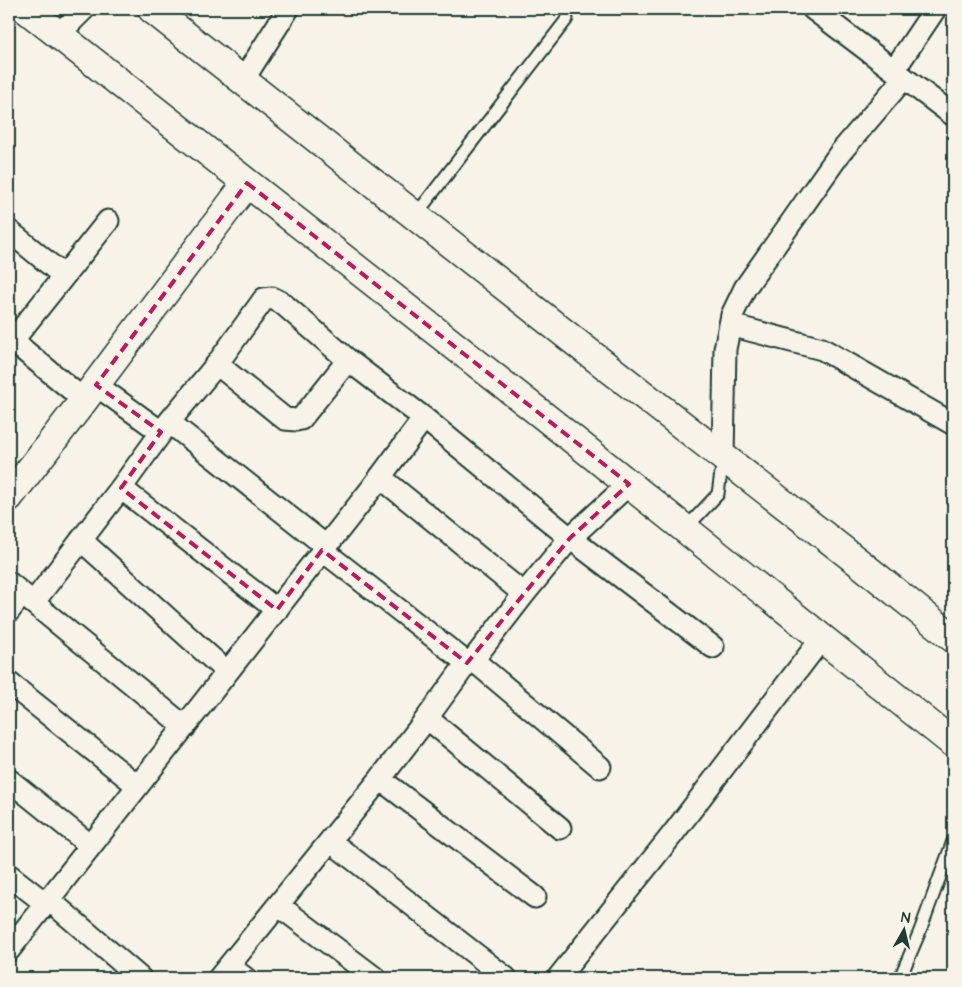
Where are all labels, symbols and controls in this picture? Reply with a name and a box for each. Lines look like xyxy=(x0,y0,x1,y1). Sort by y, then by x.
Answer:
north arrow xyxy=(880,904,930,954)
text: N xyxy=(900,908,912,929)

